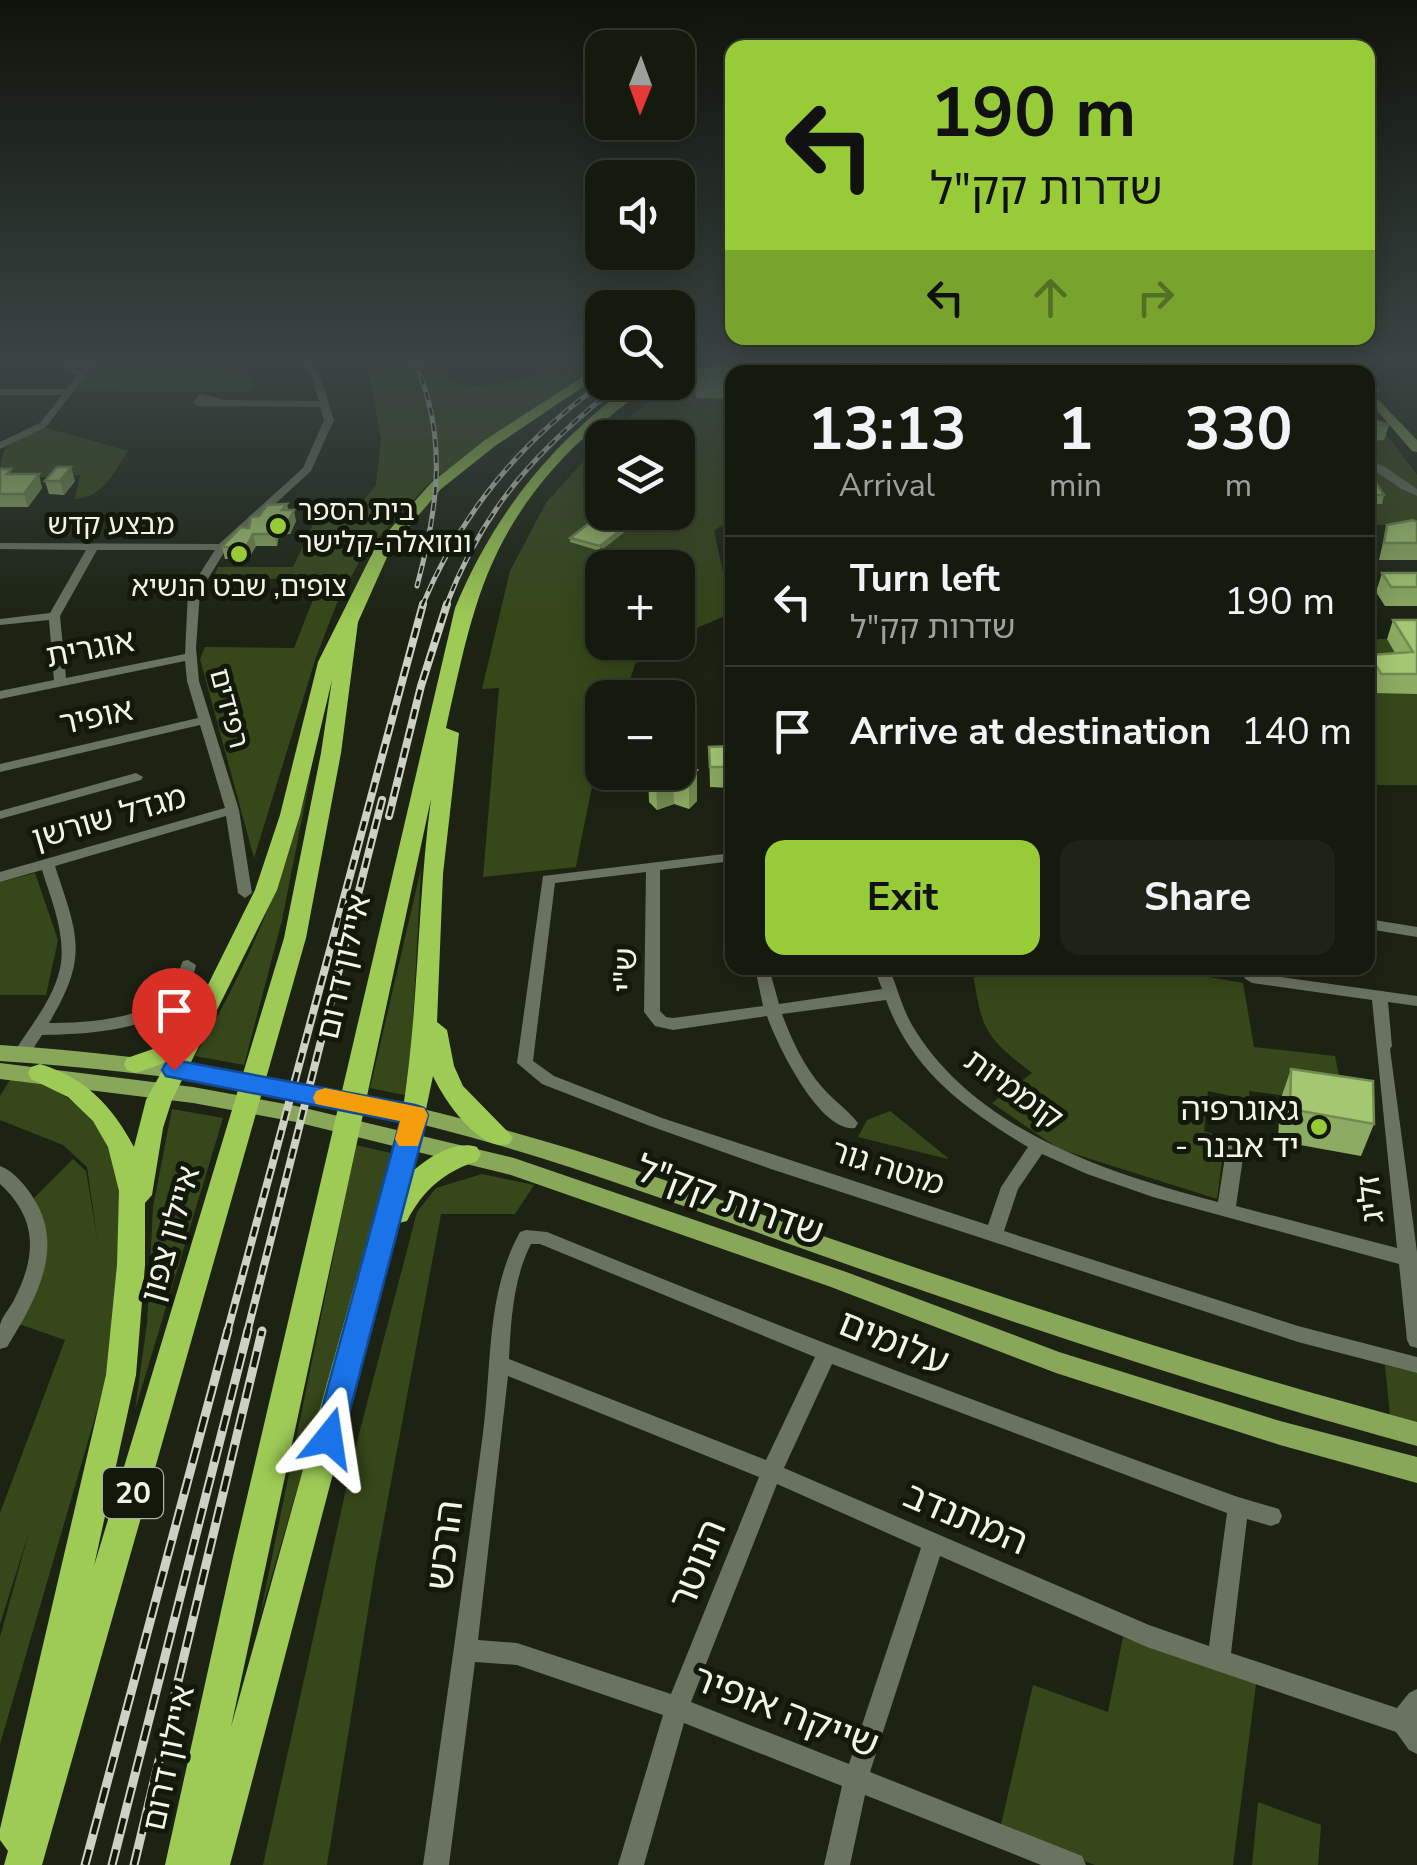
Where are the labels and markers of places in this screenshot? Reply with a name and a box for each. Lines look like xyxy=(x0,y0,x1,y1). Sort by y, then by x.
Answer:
place label: בית הספר ונזואלה-קלישר xyxy=(298,492,472,562)
marker: בית הספר ונזואלה-קלישר xyxy=(267,515,289,537)
marker: צופים, שבט הנשיא xyxy=(228,543,250,565)
place label: צופים, שבט הנשיא xyxy=(131,568,347,606)
pin xyxy=(132,968,217,1071)
place label: גאוגרפיה - יד אבנר xyxy=(1175,1088,1299,1168)
marker: גאוגרפיה - יד אבנר xyxy=(1308,1116,1330,1138)

